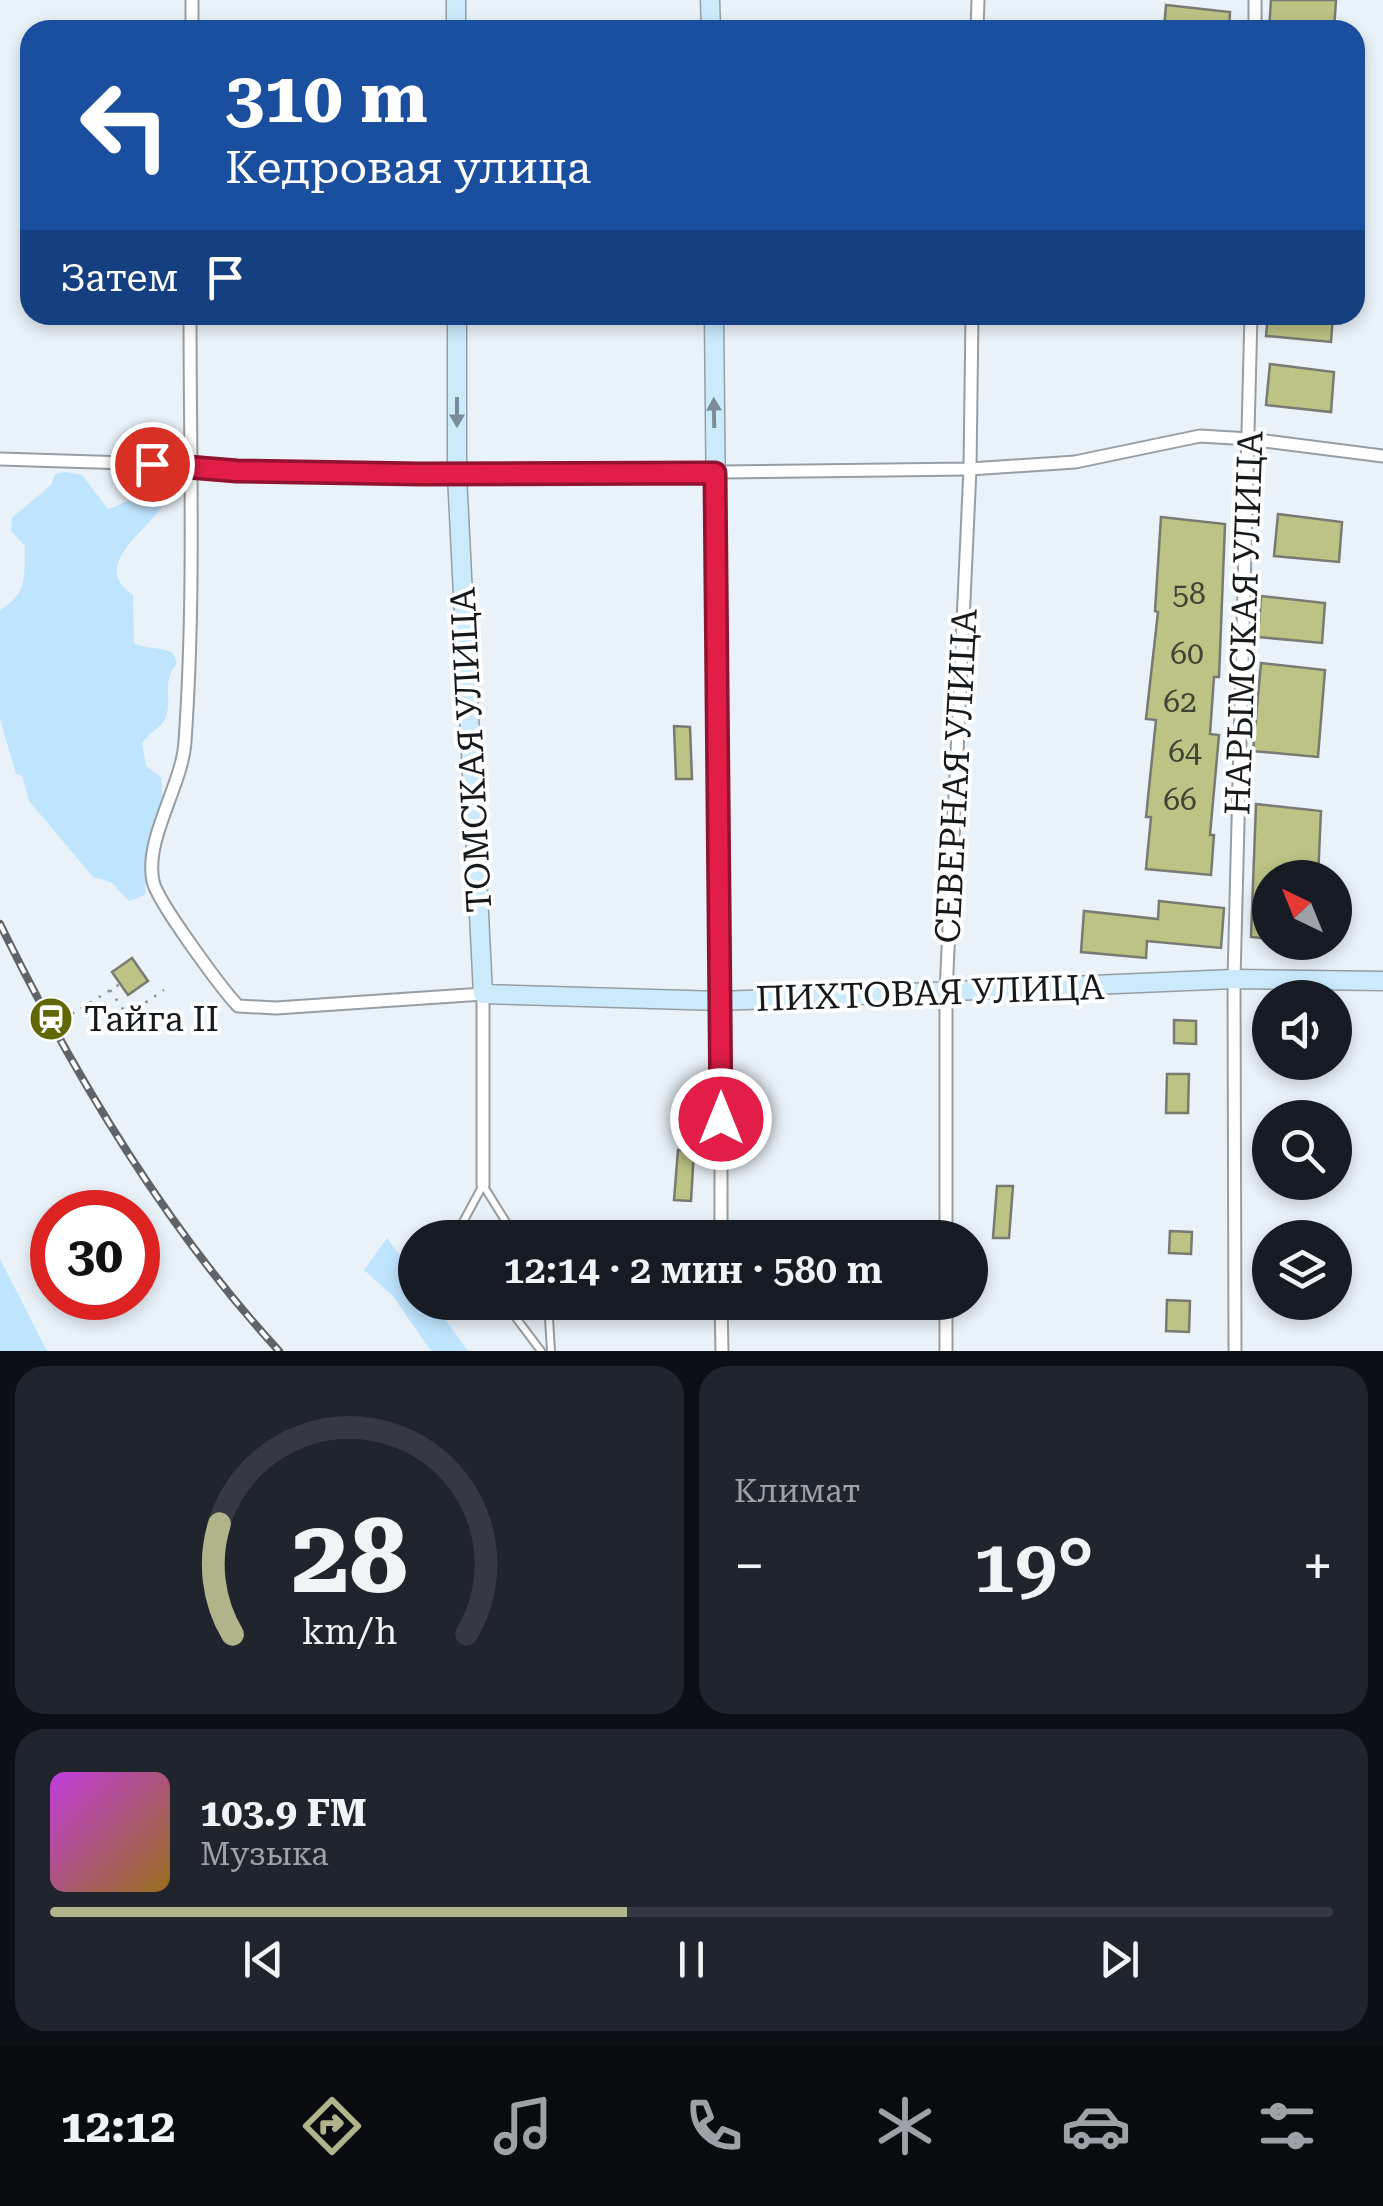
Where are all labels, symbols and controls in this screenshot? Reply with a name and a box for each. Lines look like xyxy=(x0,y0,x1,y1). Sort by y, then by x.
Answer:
text: 310 m xyxy=(225,57,428,139)
icon: left xyxy=(60,60,190,190)
text: Кедровая улица xyxy=(225,141,591,194)
icon: arrive xyxy=(198,250,253,305)
text: Затем xyxy=(60,256,178,300)
one-way arrow xyxy=(449,397,465,429)
one-way arrow xyxy=(706,397,722,429)
pin xyxy=(110,422,195,507)
street label: НАРЫМСКАЯ УЛИЦА xyxy=(1217,430,1272,816)
icon: arrive xyxy=(125,437,180,492)
house number: 58 xyxy=(1172,576,1206,611)
street label: ТОМСКАЯ УЛИЦА xyxy=(442,586,500,914)
street label: СЕВЕРНАЯ УЛИЦА xyxy=(927,607,986,944)
house number: 60 xyxy=(1170,636,1204,671)
house number: 62 xyxy=(1163,684,1197,719)
house number: 64 xyxy=(1168,734,1202,769)
house number: 66 xyxy=(1163,782,1197,817)
north arrow xyxy=(1252,860,1352,960)
map controls xyxy=(1252,860,1352,1320)
street label: ПИХТОВАЯ УЛИЦА xyxy=(755,967,1105,1020)
button: sound xyxy=(1252,980,1352,1080)
station icon: Тайга II xyxy=(28,996,74,1042)
place label: Тайга II xyxy=(84,999,219,1040)
position arrow xyxy=(669,1067,773,1171)
button: search xyxy=(1252,1100,1352,1200)
speed limit sign: 30 xyxy=(30,1190,160,1320)
button: layers xyxy=(1252,1220,1352,1320)
text: 12:14 · 2 мин · 580 m xyxy=(503,1248,883,1292)
text: Климат xyxy=(734,1472,860,1510)
text: 28 xyxy=(291,1496,408,1617)
text: 19° xyxy=(973,1522,1094,1610)
text: − xyxy=(734,1534,765,1598)
text: + xyxy=(1302,1534,1333,1598)
text: km/h xyxy=(302,1611,397,1653)
text: 103.9 FM xyxy=(200,1791,367,1835)
text: Музыка xyxy=(200,1835,328,1873)
icon: previous xyxy=(236,1932,291,1987)
icon: pause xyxy=(664,1932,719,1987)
icon: next xyxy=(1092,1932,1147,1987)
icon: directions xyxy=(297,2091,367,2161)
icon: music xyxy=(488,2091,558,2161)
icon: phone xyxy=(679,2091,749,2161)
icon: climate xyxy=(870,2091,940,2161)
icon: car xyxy=(1061,2091,1131,2161)
icon: filters xyxy=(1252,2091,1322,2161)
text: 12:12 xyxy=(61,2100,175,2153)

